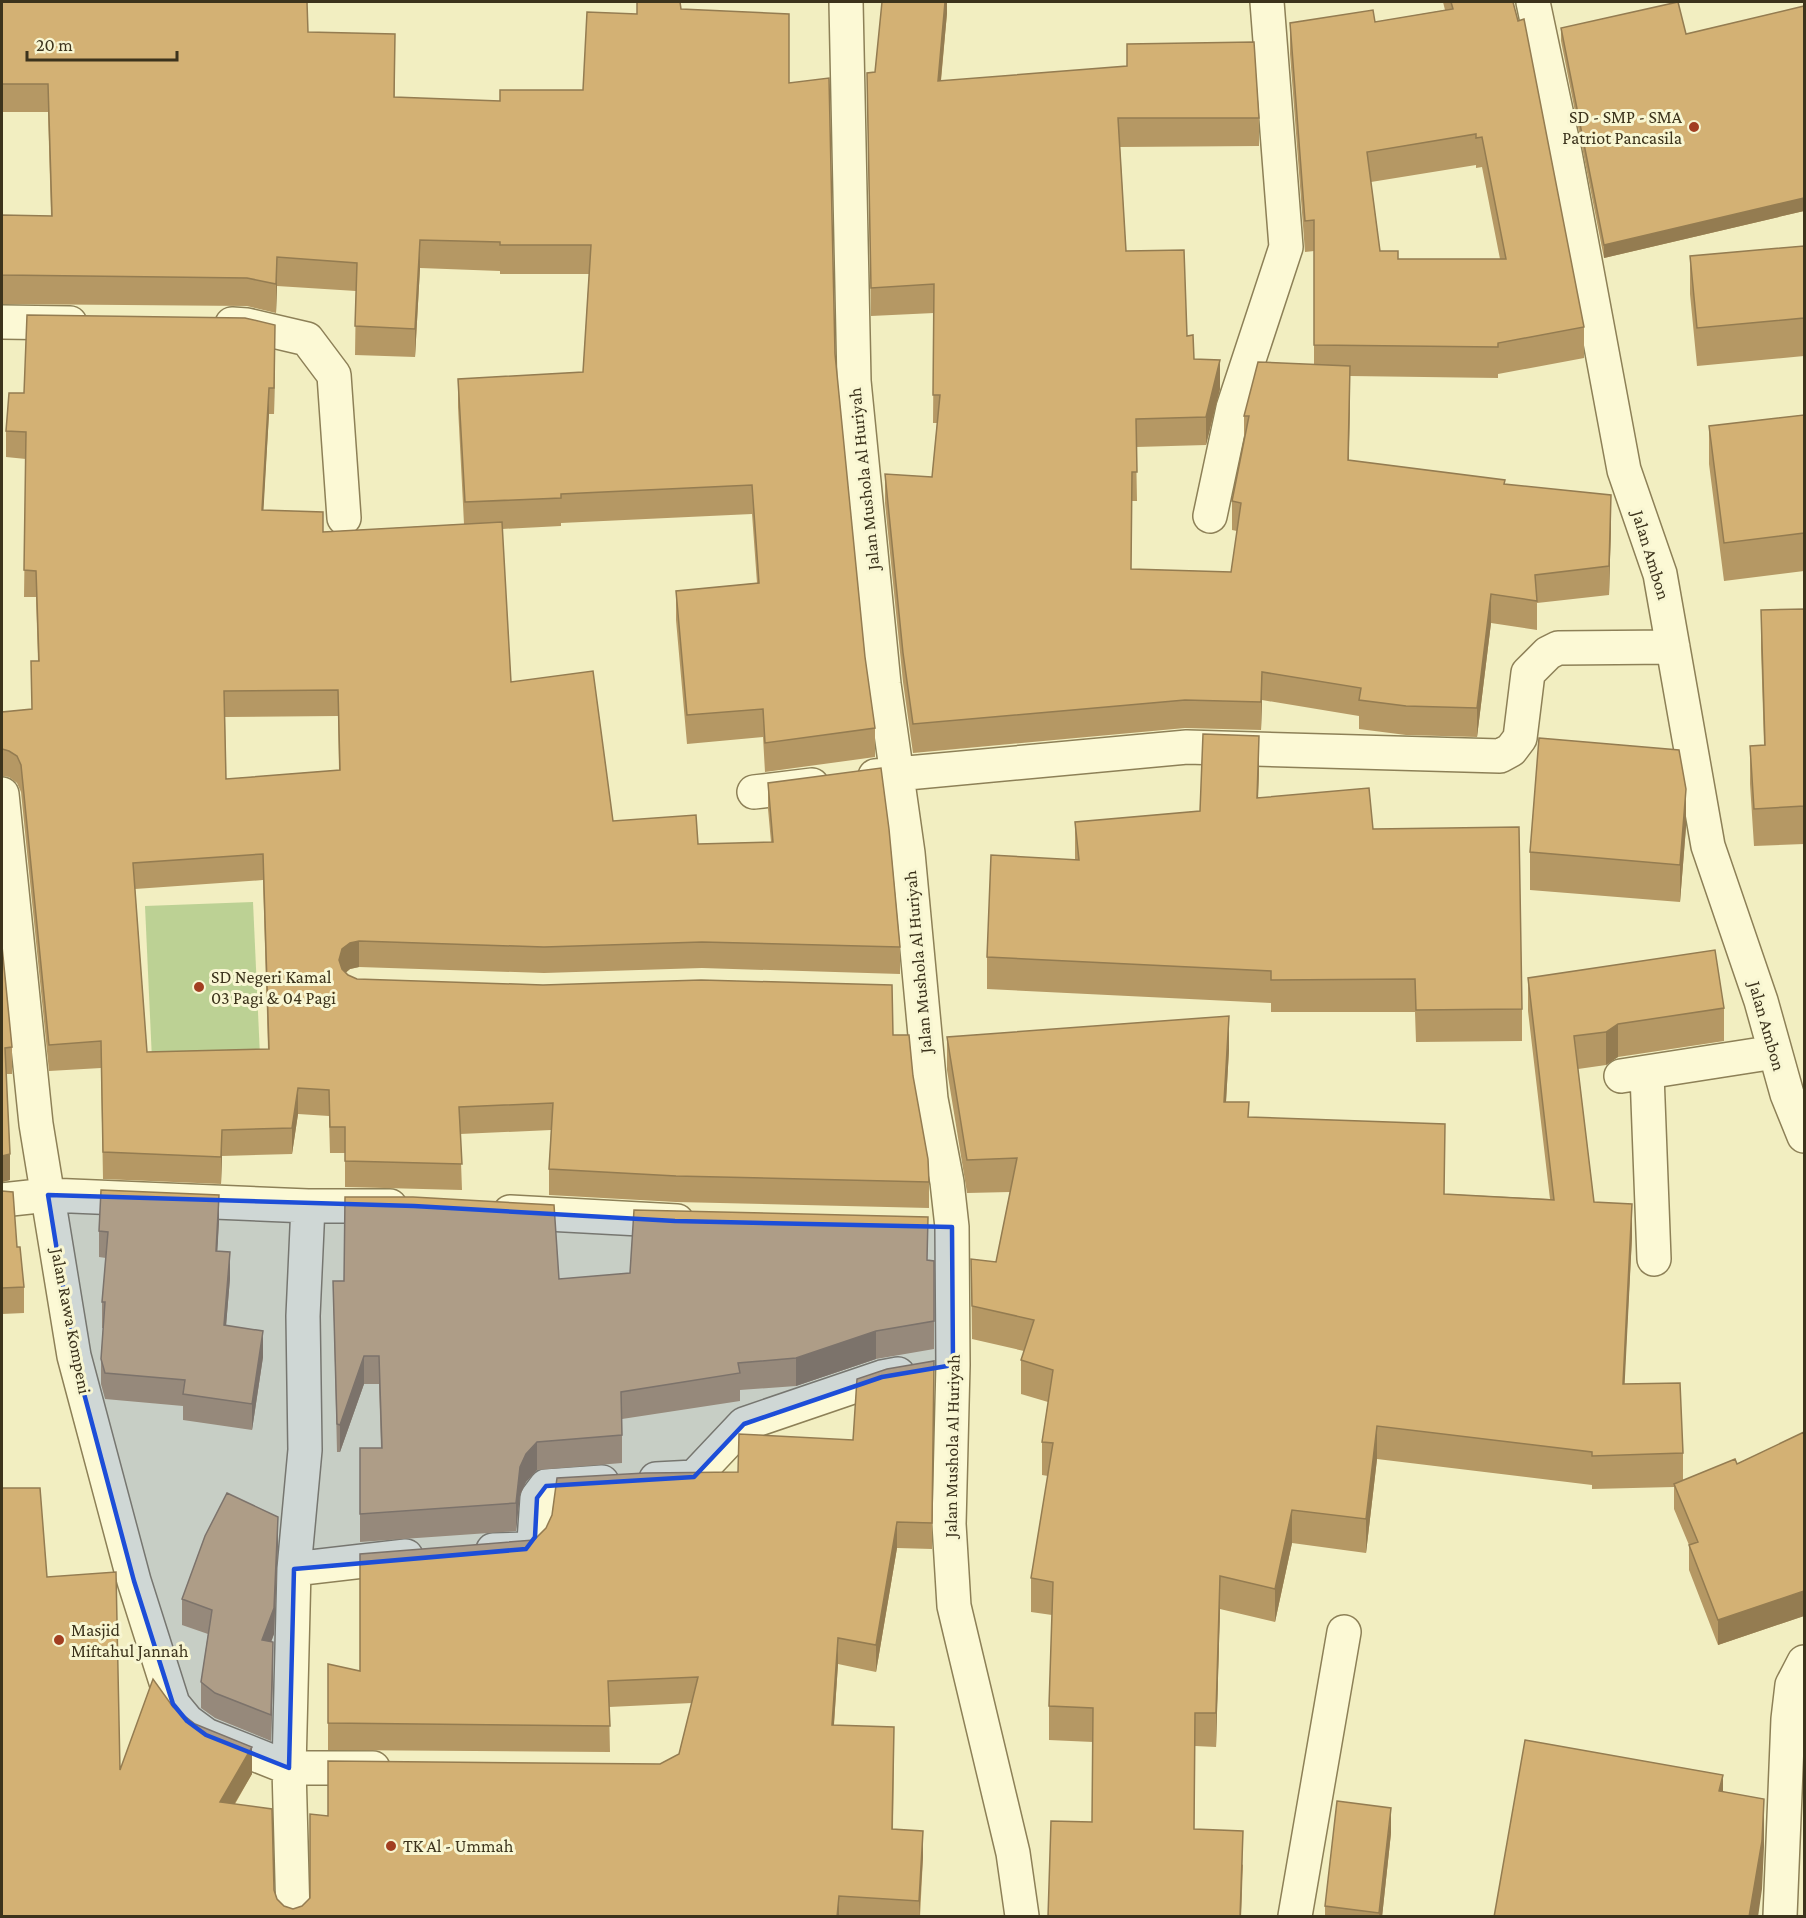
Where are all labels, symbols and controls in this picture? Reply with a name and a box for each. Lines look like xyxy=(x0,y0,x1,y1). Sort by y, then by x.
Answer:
scale bar xyxy=(27,24,177,62)
text: 20 m xyxy=(36,35,73,55)
place label: SD - SMP - SMA Patriot Pancasila xyxy=(1562,107,1683,148)
marker: SD - SMP - SMA Patriot Pancasila xyxy=(1687,120,1701,134)
street label: Jalan Mushola Al Huriyah xyxy=(844,386,884,573)
street label: Jalan Ambon xyxy=(1627,506,1674,602)
street label: Jalan Mushola Al Huriyah xyxy=(900,869,936,1056)
place label: SD Negeri Kamal 03 Pagi & 04 Pagi xyxy=(211,967,336,1008)
street label: Jalan Ambon xyxy=(1744,977,1789,1073)
marker: SD Negeri Kamal 03 Pagi & 04 Pagi xyxy=(192,980,206,994)
street label: Jalan Rawa Kompeni xyxy=(47,1245,95,1396)
street label: Jalan Mushola Al Huriyah xyxy=(940,1354,964,1540)
place label: Masjid Miftahul Jannah xyxy=(71,1620,189,1661)
marker: Masjid Miftahul Jannah xyxy=(52,1633,66,1647)
place label: TK Al - Ummah xyxy=(403,1836,514,1856)
marker: TK Al - Ummah xyxy=(384,1839,398,1853)

